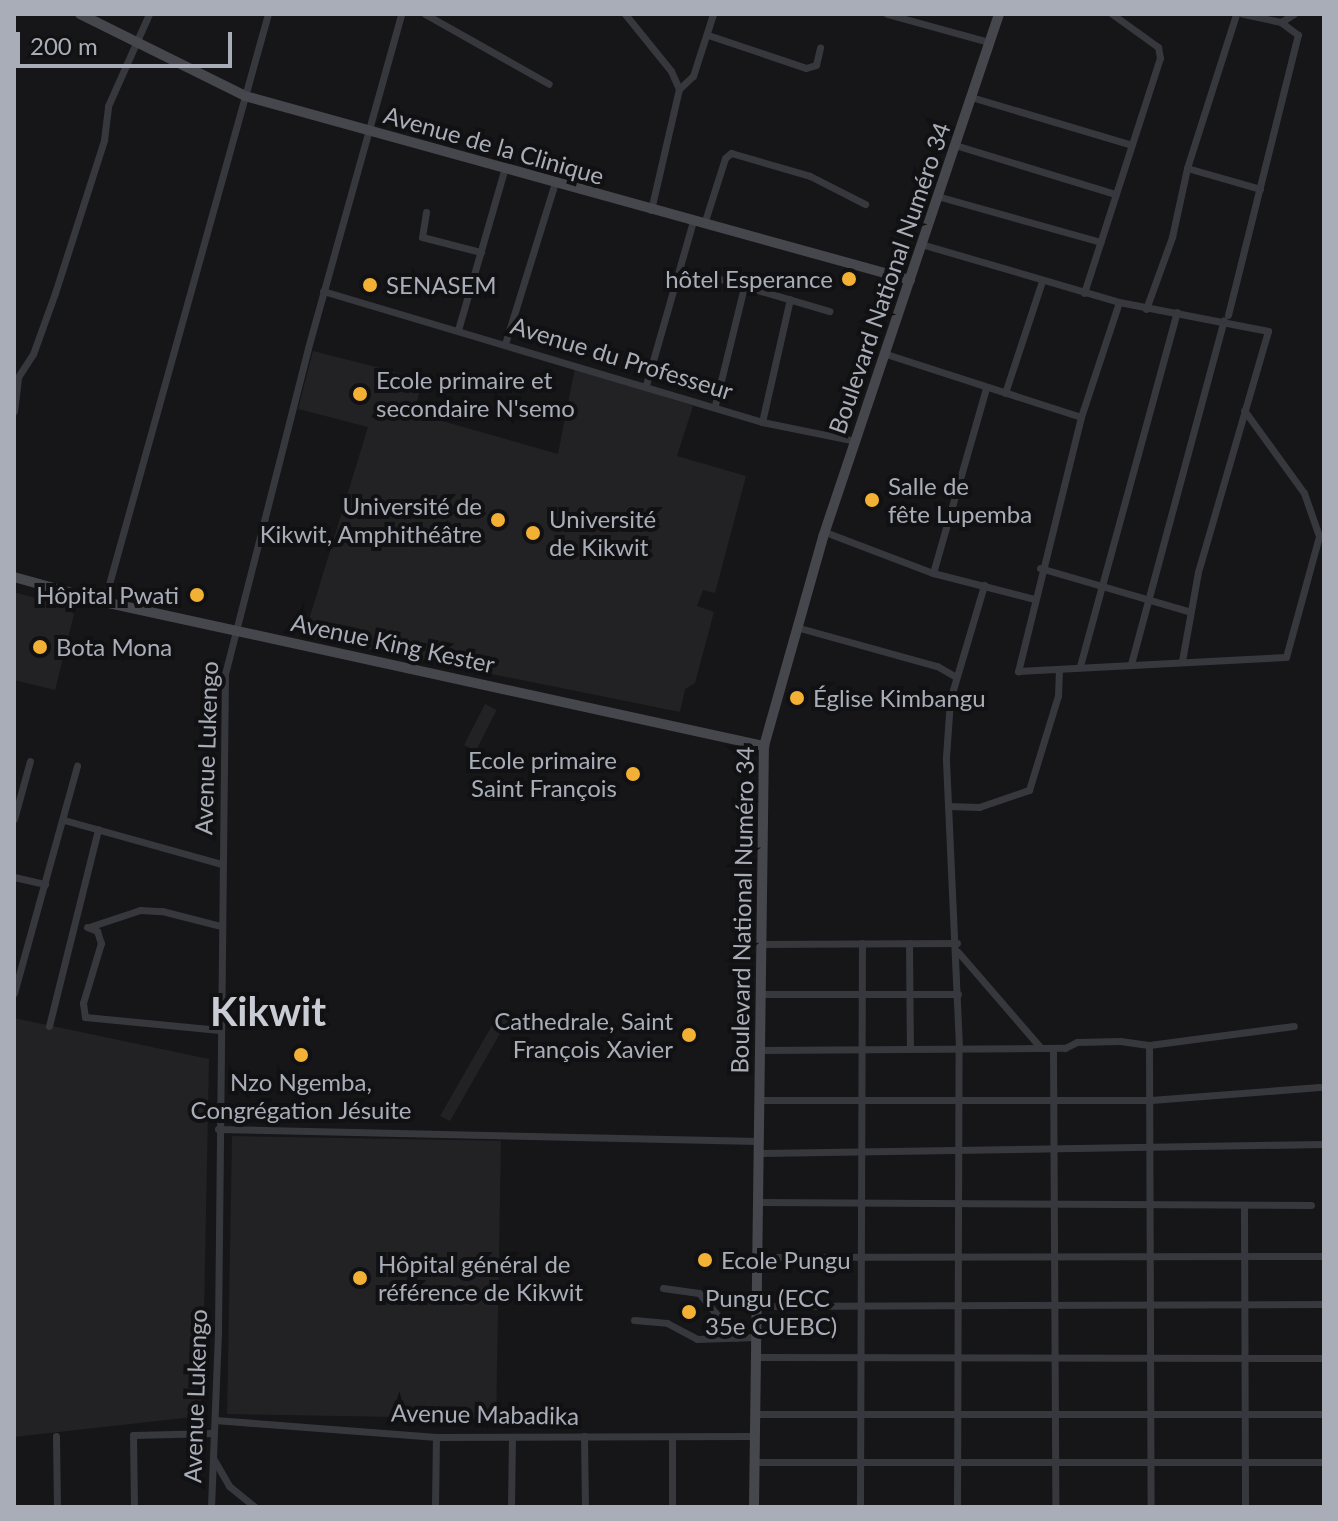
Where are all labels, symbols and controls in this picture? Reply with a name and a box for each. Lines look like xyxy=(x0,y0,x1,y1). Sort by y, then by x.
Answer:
scale bar xyxy=(20,16,236,66)
text: 200 m xyxy=(30,31,98,60)
street label: Avenue de la Clinique xyxy=(381,100,607,190)
street label: Boulevard National Numéro 34 xyxy=(822,119,956,437)
place label: hôtel Esperance xyxy=(665,265,833,293)
marker: hôtel Esperance xyxy=(840,270,858,288)
place label: SENASEM xyxy=(386,271,497,299)
marker: SENASEM xyxy=(361,276,379,294)
street label: Avenue du Professeur xyxy=(508,311,736,405)
place label: Ecole primaire et secondaire N'semo xyxy=(376,366,575,422)
marker: Ecole primaire et secondaire N'semo xyxy=(351,385,369,403)
place label: Salle de fête Lupemba xyxy=(888,472,1032,528)
marker: Salle de fête Lupemba xyxy=(863,491,881,509)
place label: Université de Kikwit, Amphithéâtre xyxy=(259,492,482,548)
place label: Université de Kikwit xyxy=(549,505,656,561)
marker: Université de Kikwit, Amphithéâtre xyxy=(489,511,507,529)
marker: Université de Kikwit xyxy=(524,524,542,542)
place label: Hôpital Pwati xyxy=(36,581,179,609)
marker: Hôpital Pwati xyxy=(186,584,208,606)
street label: Avenue King Kester xyxy=(289,607,497,679)
place label: Bota Mona xyxy=(56,633,172,661)
marker: Bota Mona xyxy=(31,638,49,656)
street label: Avenue Lukengo xyxy=(189,661,223,835)
place label: Église Kimbangu xyxy=(813,684,986,712)
marker: Église Kimbangu xyxy=(788,689,806,707)
place label: Ecole primaire Saint François xyxy=(468,746,617,802)
street label: Boulevard National Numéro 34 xyxy=(725,746,759,1074)
marker: Ecole primaire Saint François xyxy=(624,765,642,783)
district label: Kikwit xyxy=(210,987,326,1035)
place label: Cathedrale, Saint François Xavier xyxy=(494,1007,673,1063)
marker: Cathedrale, Saint François Xavier xyxy=(680,1026,698,1044)
marker: Nzo Ngemba, Congrégation Jésuite xyxy=(292,1046,310,1064)
place label: Nzo Ngemba, Congrégation Jésuite xyxy=(190,1068,412,1124)
place label: Ecole Pungu xyxy=(721,1246,851,1274)
place label: Hôpital général de référence de Kikwit xyxy=(378,1250,583,1306)
marker: Ecole Pungu xyxy=(696,1251,714,1269)
marker: Hôpital général de référence de Kikwit xyxy=(349,1267,371,1289)
place label: Pungu (ECC 35e CUEBC) xyxy=(705,1284,837,1340)
marker: Pungu (ECC 35e CUEBC) xyxy=(680,1303,698,1321)
street label: Avenue Lukengo xyxy=(178,1309,212,1483)
street label: Avenue Mabadika xyxy=(391,1398,579,1430)

